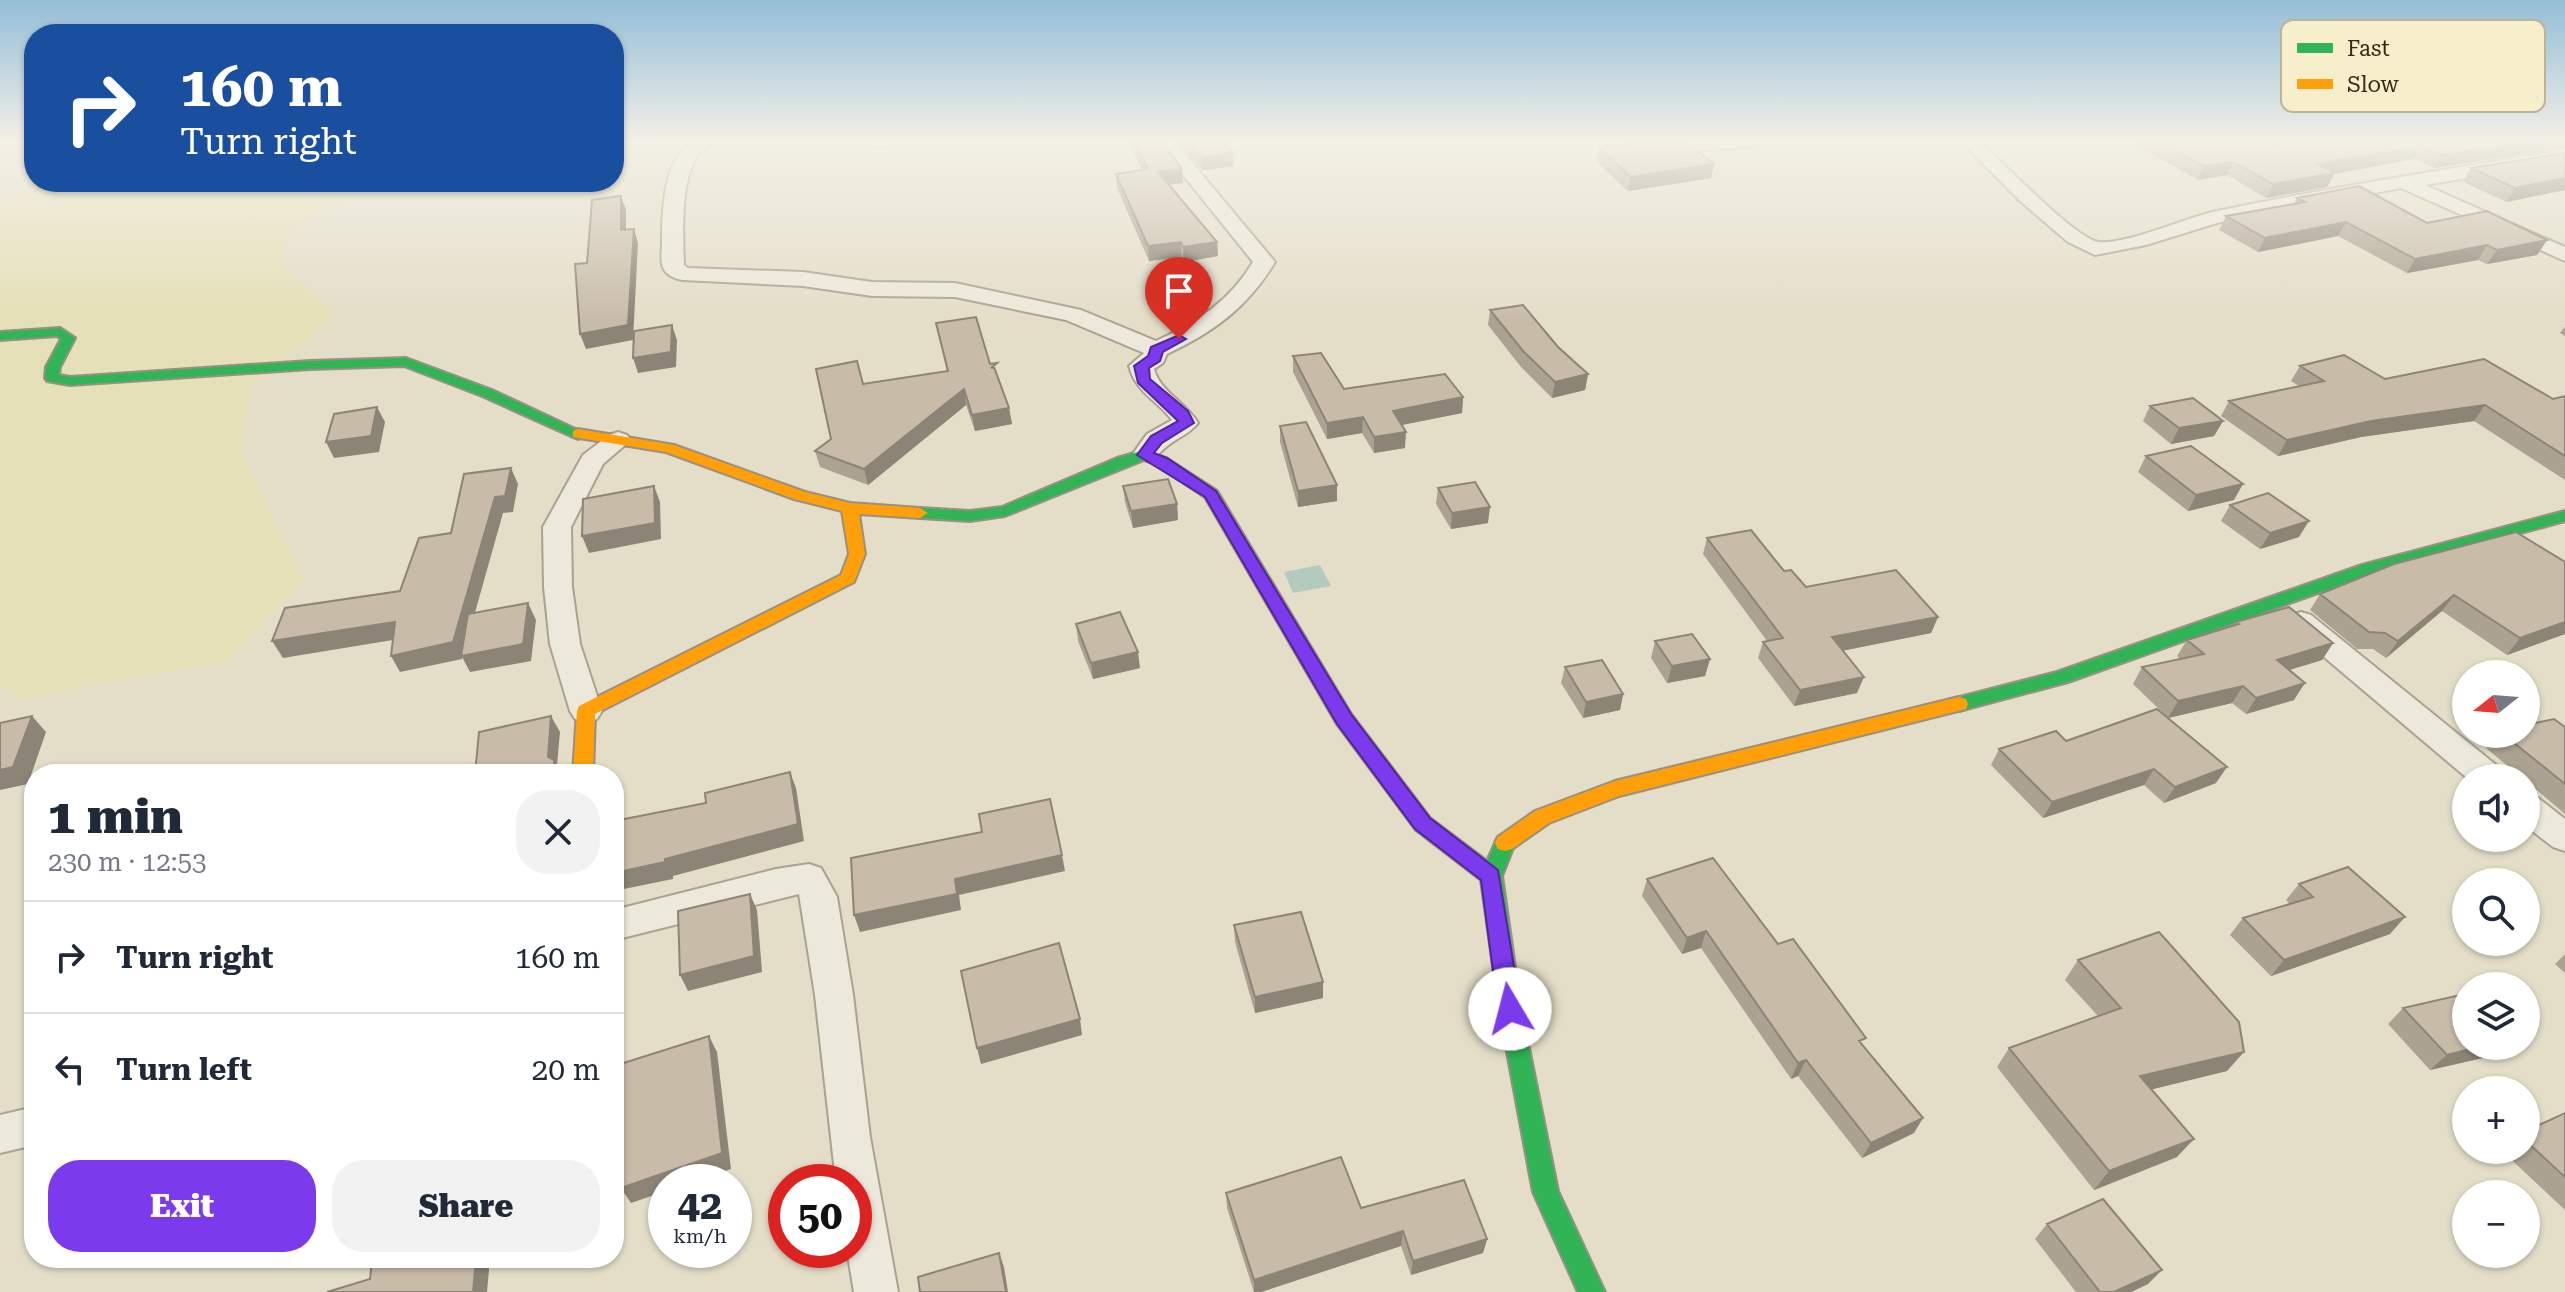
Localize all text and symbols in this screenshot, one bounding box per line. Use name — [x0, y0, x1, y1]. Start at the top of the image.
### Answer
legend — [2281, 20, 2545, 112]
text: Fast — [2347, 36, 2390, 61]
text: 160 m — [180, 54, 342, 120]
icon: right — [48, 56, 152, 160]
text: Slow — [2347, 72, 2400, 97]
text: Turn right — [180, 121, 357, 163]
pin — [1145, 257, 1213, 339]
icon: arrive — [1157, 269, 1201, 313]
north arrow — [2452, 660, 2540, 748]
map controls — [2452, 660, 2540, 1268]
button: sound — [2452, 764, 2540, 852]
text: 1 min — [48, 789, 183, 845]
button: close — [516, 790, 600, 874]
text: 230 m · 12:53 — [48, 847, 207, 877]
button: search — [2452, 868, 2540, 956]
icon: right — [48, 935, 92, 979]
text: Turn right — [116, 940, 273, 975]
text: 160 m — [515, 940, 600, 975]
position arrow — [1468, 967, 1552, 1051]
button: layers — [2452, 972, 2540, 1060]
icon: left — [48, 1047, 92, 1091]
text: Turn left — [116, 1052, 252, 1087]
text: 20 m — [531, 1052, 600, 1087]
button: + — [2452, 1076, 2540, 1164]
button: Exit — [48, 1160, 316, 1252]
button: Share — [332, 1160, 600, 1252]
speed limit sign: 50 — [768, 1164, 872, 1268]
button: − — [2452, 1180, 2540, 1268]
text: 42 — [678, 1182, 722, 1229]
text: km/h — [673, 1224, 727, 1248]

